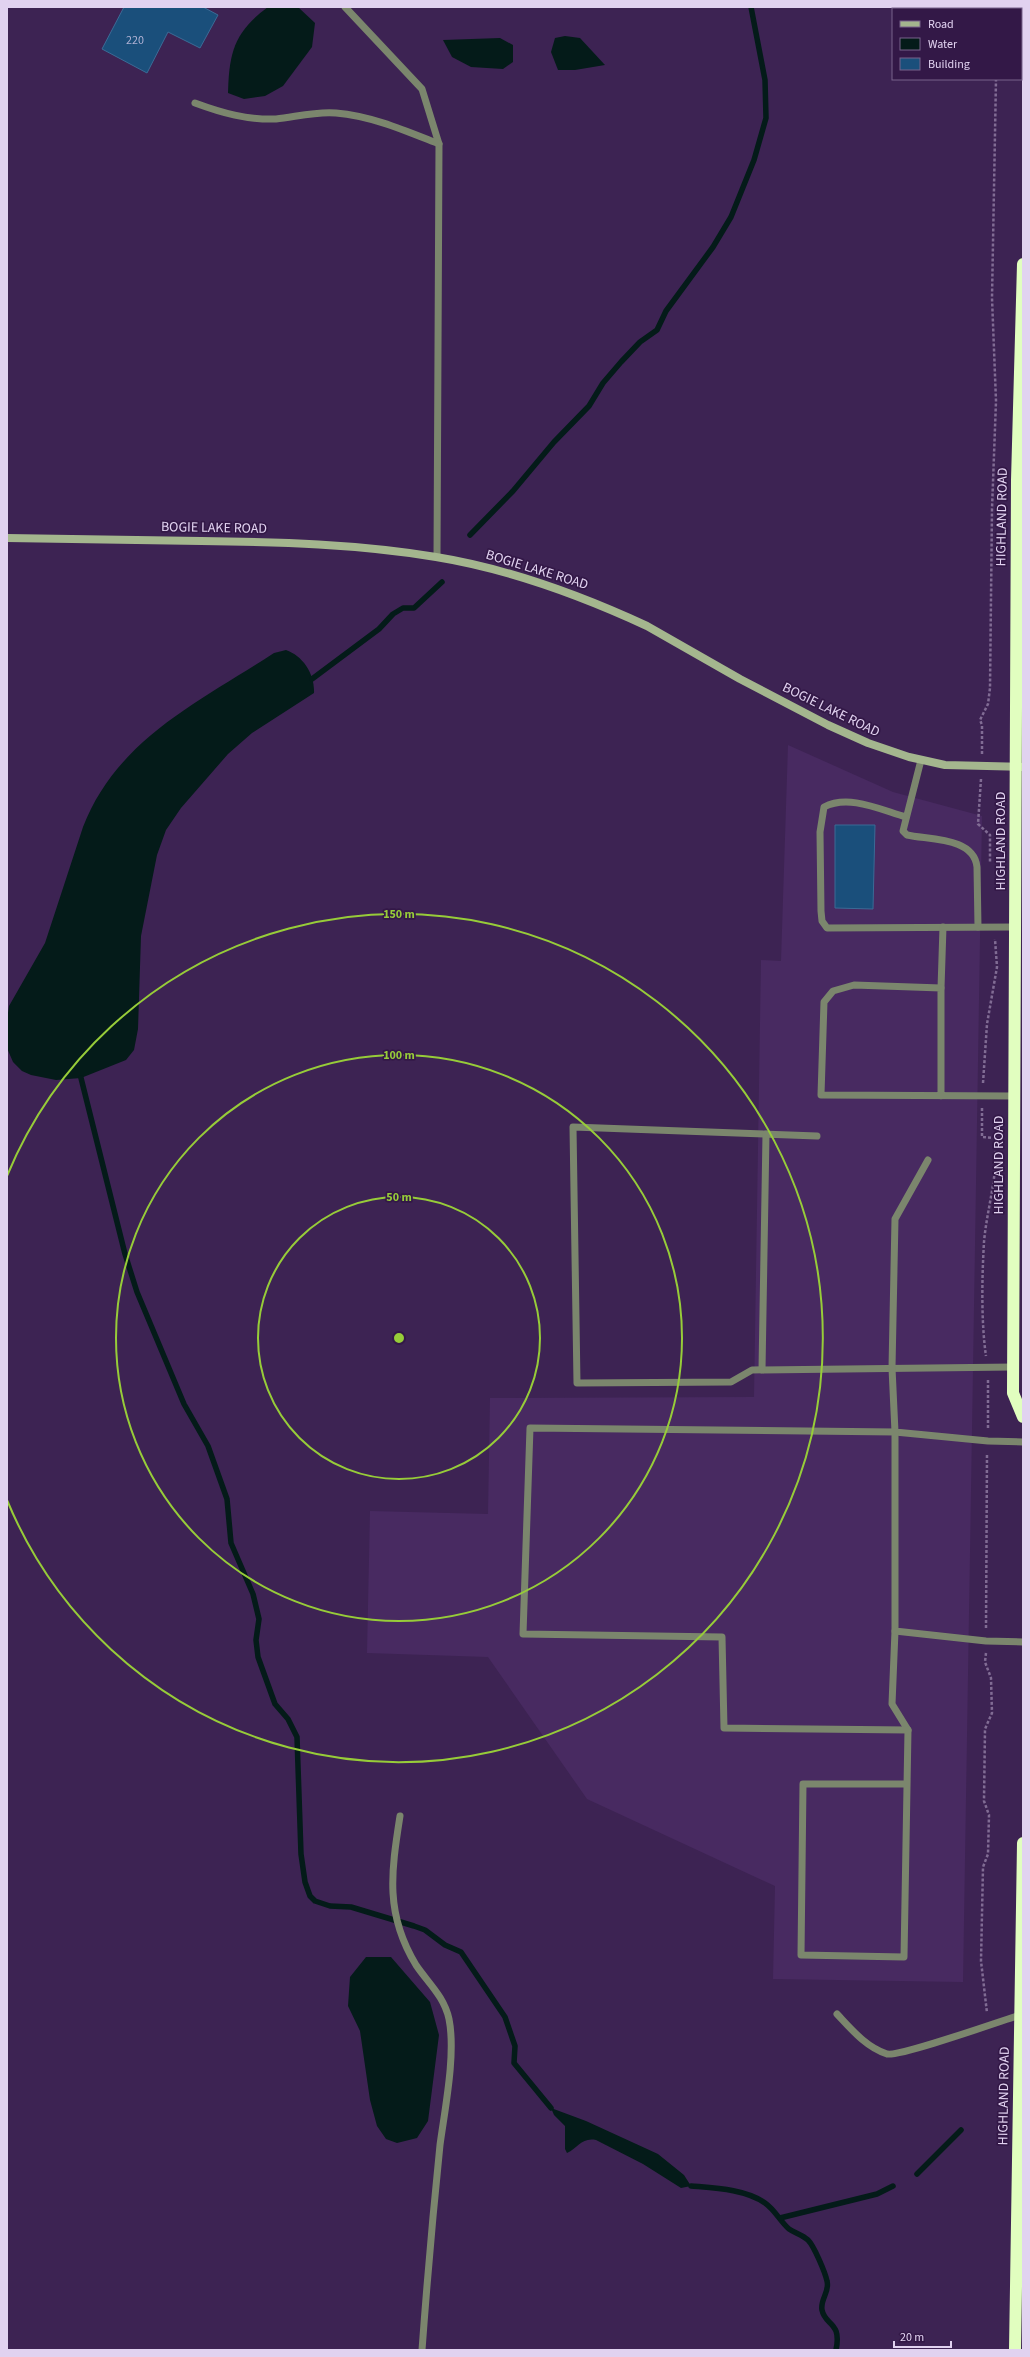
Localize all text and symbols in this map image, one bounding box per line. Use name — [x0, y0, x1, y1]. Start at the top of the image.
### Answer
legend — [892, 8, 1022, 80]
text: Road — [928, 16, 954, 33]
house number: 220 — [126, 32, 144, 49]
text: Water — [928, 36, 958, 53]
text: Building — [928, 56, 970, 73]
street label: HIGHLAND ROAD — [991, 467, 1013, 567]
street label: BOGIE LAKE ROAD — [161, 517, 267, 539]
street label: BOGIE LAKE ROAD — [483, 545, 591, 595]
street label: BOGIE LAKE ROAD — [779, 678, 883, 742]
street label: HIGHLAND ROAD — [991, 792, 1011, 890]
text: 150 m — [383, 906, 415, 923]
text: 100 m — [383, 1047, 415, 1064]
street label: HIGHLAND ROAD — [989, 1116, 1009, 1214]
text: 50 m — [386, 1189, 412, 1206]
centre of rings — [392, 1331, 406, 1345]
street label: HIGHLAND ROAD — [993, 2046, 1015, 2146]
scale bar — [894, 2323, 951, 2349]
text: 20 m — [900, 2329, 924, 2346]

